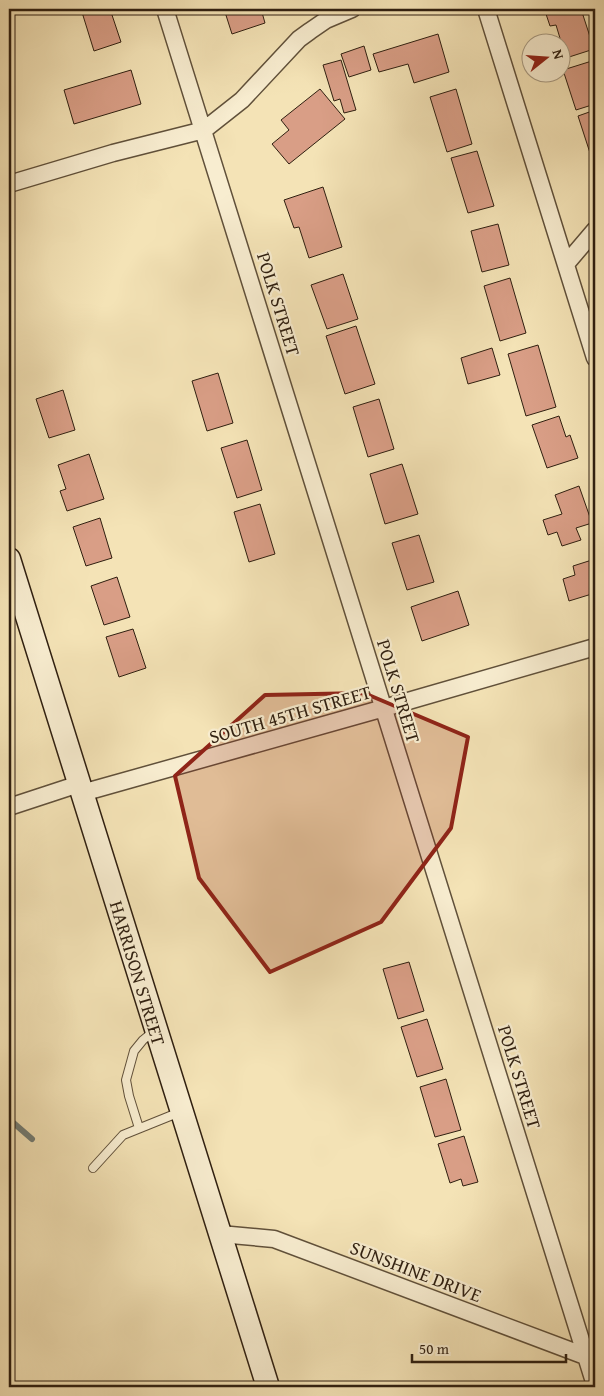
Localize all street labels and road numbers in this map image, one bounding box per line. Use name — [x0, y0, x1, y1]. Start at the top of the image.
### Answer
street label: POLK STREET — [250, 249, 308, 360]
street label: POLK STREET — [370, 636, 428, 747]
street label: SOUTH 45TH STREET — [206, 677, 375, 751]
street label: HARRISON STREET — [103, 897, 173, 1049]
street label: POLK STREET — [491, 1022, 549, 1133]
street label: SUNSHINE DRIVE — [346, 1233, 486, 1309]

